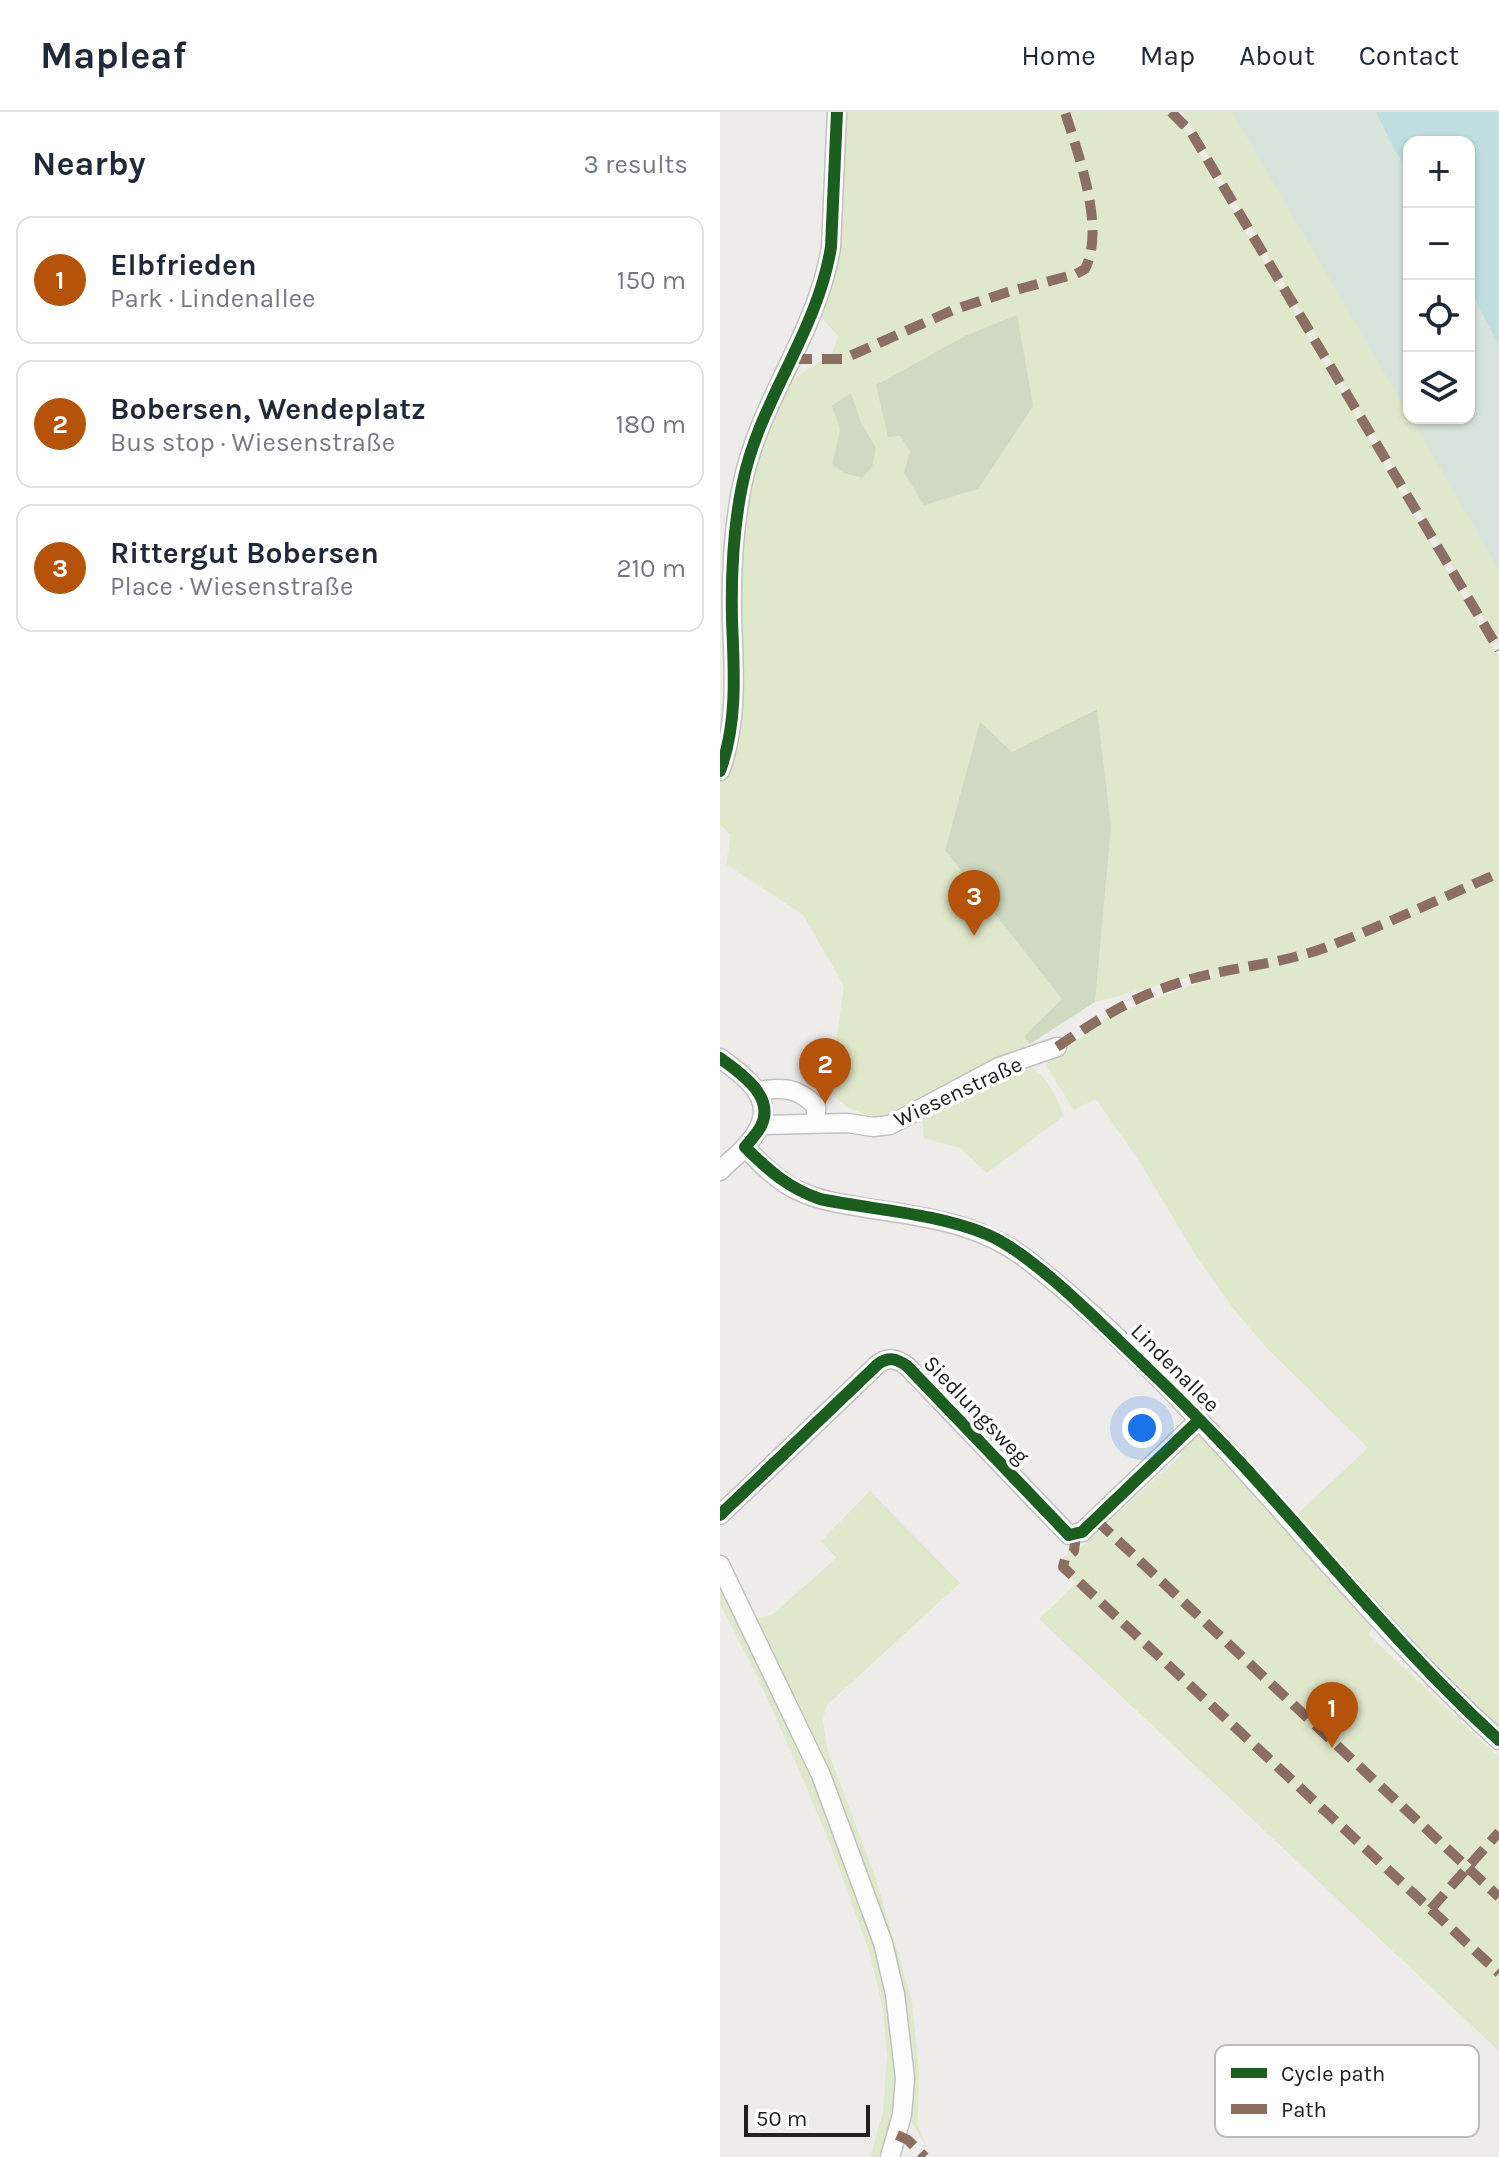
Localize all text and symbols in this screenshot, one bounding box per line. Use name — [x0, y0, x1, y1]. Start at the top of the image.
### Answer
text: Mapleaf — [40, 33, 187, 78]
text: Home — [1021, 39, 1096, 72]
text: Map — [1140, 39, 1195, 72]
text: About — [1239, 39, 1315, 72]
text: Contact — [1359, 39, 1459, 72]
map controls — [1403, 136, 1475, 424]
button: + — [1403, 136, 1475, 208]
text: Nearby — [32, 144, 146, 184]
text: 3 results — [584, 149, 688, 180]
button: − — [1403, 208, 1475, 280]
text: Elbfrieden — [110, 247, 257, 283]
text: 1 — [55, 265, 65, 296]
text: 150 m — [617, 265, 686, 296]
button: locate — [1403, 280, 1475, 352]
text: Park · Lindenallee — [110, 283, 315, 314]
button: layers — [1403, 352, 1475, 424]
text: Bobersen, Wendeplatz — [110, 391, 426, 427]
text: 2 — [52, 409, 68, 440]
text: 180 m — [616, 409, 686, 440]
text: Bus stop · Wiesenstraße — [110, 427, 395, 458]
text: Rittergut Bobersen — [110, 535, 379, 571]
text: 3 — [52, 553, 68, 584]
text: 210 m — [616, 553, 686, 584]
text: Place · Wiesenstraße — [110, 571, 353, 602]
pin: 3 — [948, 870, 1000, 936]
pin: 2 — [799, 1038, 851, 1104]
street label: Wiesenstraße — [890, 1051, 1026, 1133]
street label: Lindenallee — [1125, 1318, 1225, 1418]
street label: Siedlungsweg — [918, 1350, 1035, 1470]
your location — [1122, 1408, 1162, 1448]
pin: 1 — [1306, 1682, 1358, 1748]
legend — [1215, 2045, 1479, 2137]
text: Cycle path — [1281, 2061, 1385, 2087]
text: Path — [1281, 2097, 1327, 2123]
scale bar — [744, 2101, 870, 2137]
text: 50 m — [756, 2106, 807, 2132]

